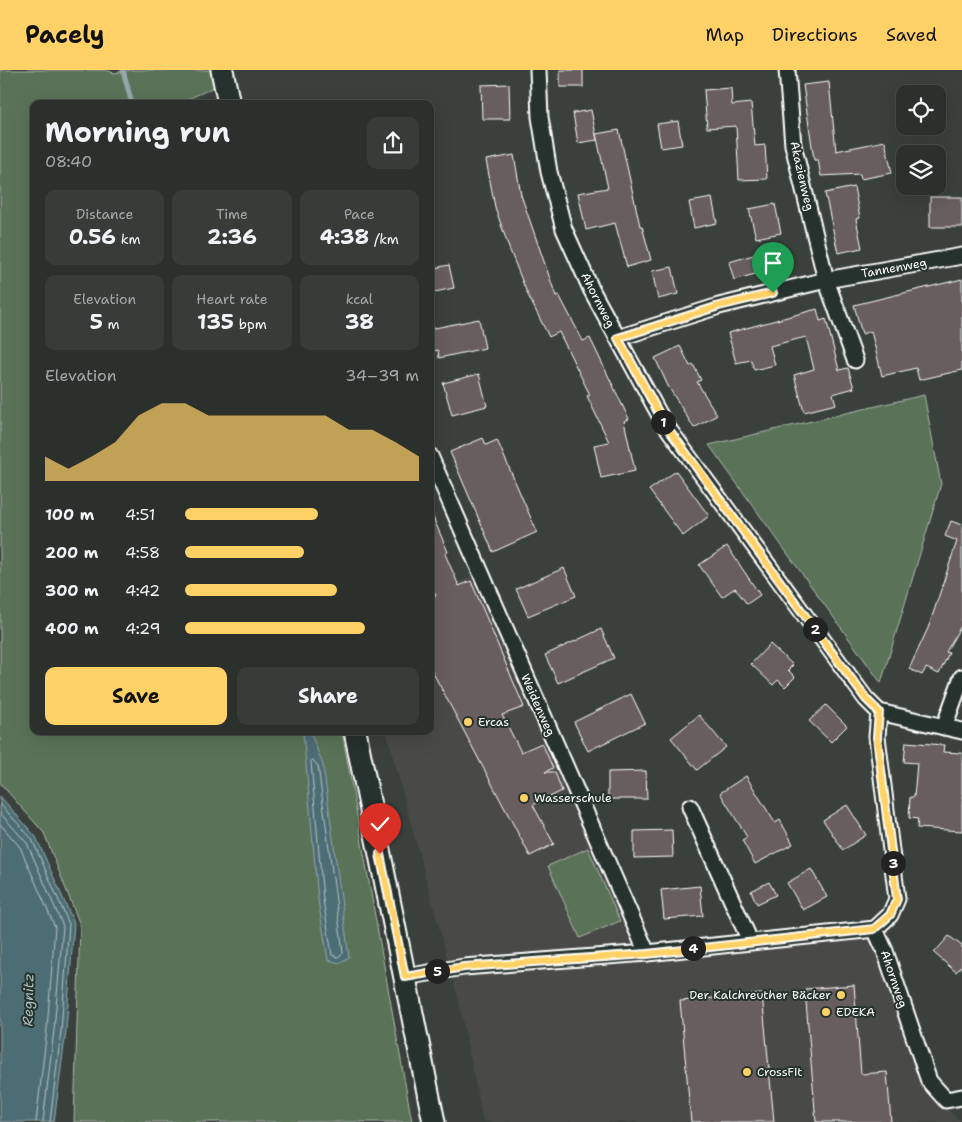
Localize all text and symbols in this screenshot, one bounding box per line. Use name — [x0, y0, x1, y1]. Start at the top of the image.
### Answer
text: Pacely — [25, 19, 104, 51]
text: Map — [706, 23, 744, 47]
text: Directions — [772, 23, 858, 47]
text: Saved — [886, 23, 937, 47]
map controls — [896, 85, 946, 195]
button: locate — [896, 85, 946, 135]
text: Morning run — [45, 113, 230, 151]
button: share — [367, 117, 419, 169]
street label: Akazienweg — [786, 140, 818, 212]
button: layers — [896, 145, 946, 195]
text: 08:40 — [45, 151, 92, 172]
text: Distance — [76, 205, 133, 223]
text: Time — [216, 205, 248, 223]
text: Pace — [344, 205, 375, 223]
text: 0.56 — [69, 223, 116, 251]
text: 2:36 — [207, 223, 257, 251]
text: 4:38 — [320, 223, 369, 251]
text: km — [116, 230, 141, 248]
text: /km — [369, 230, 399, 248]
pin — [752, 242, 794, 293]
icon: arrive — [759, 249, 787, 277]
street label: Tannenweg — [860, 254, 928, 282]
street label: Ahornweg — [577, 270, 619, 330]
text: Elevation — [73, 290, 136, 308]
text: Heart rate — [196, 290, 268, 308]
text: kcal — [346, 290, 373, 308]
text: 5 — [90, 308, 103, 336]
text: 135 — [197, 308, 234, 336]
text: 38 — [345, 308, 374, 336]
text: m — [103, 315, 120, 333]
text: bpm — [234, 315, 267, 333]
text: Elevation — [45, 365, 117, 386]
text: 34–39 m — [345, 365, 419, 386]
pin: 1 — [650, 410, 676, 434]
text: 1 — [660, 413, 667, 431]
text: 100 m — [45, 504, 94, 525]
text: 4:51 — [125, 504, 155, 525]
text: 200 m — [45, 542, 98, 563]
text: 4:58 — [125, 542, 160, 563]
text: 300 m — [45, 580, 99, 601]
text: 4:42 — [125, 580, 160, 601]
pin: 2 — [802, 616, 828, 642]
text: 400 m — [45, 618, 99, 639]
text: 4:29 — [125, 618, 161, 639]
text: 2 — [811, 620, 820, 638]
button: Save — [45, 667, 227, 725]
button: Share — [237, 667, 419, 725]
street label: Weidenweg — [517, 671, 559, 739]
place label: Ercas — [478, 714, 509, 730]
marker: Ercas — [462, 716, 474, 728]
place label: Wasserschule — [534, 790, 612, 806]
marker: Wasserschule — [518, 792, 530, 804]
pin — [359, 803, 401, 854]
icon: check — [366, 810, 394, 838]
pin: 3 — [880, 850, 906, 876]
text: 3 — [889, 854, 898, 872]
pin: 4 — [680, 936, 706, 960]
text: 4 — [689, 939, 698, 957]
street label: Ahornweg — [877, 948, 911, 1010]
pin: 5 — [424, 958, 450, 984]
text: 5 — [433, 962, 442, 980]
water label: Regnitz — [19, 973, 37, 1027]
place label: Der Kalchreuther Bäcker — [689, 987, 831, 1003]
marker: Der Kalchreuther Bäcker — [835, 989, 847, 1001]
place label: EDEKA — [836, 1004, 875, 1020]
marker: EDEKA — [820, 1006, 832, 1018]
place label: CrossFit — [757, 1064, 803, 1080]
marker: CrossFit — [741, 1066, 753, 1078]

